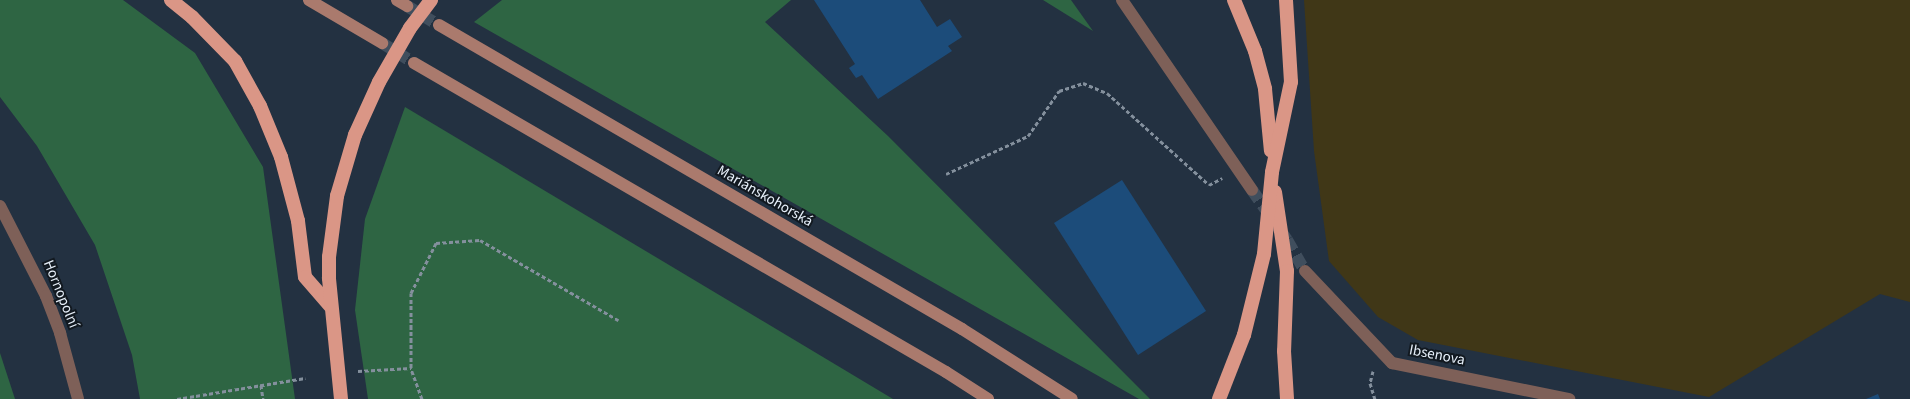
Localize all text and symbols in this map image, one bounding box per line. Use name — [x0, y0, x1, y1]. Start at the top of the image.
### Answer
street label: Mariánskohorská — [714, 161, 816, 231]
street label: Hornopolní — [39, 257, 83, 331]
street label: Ibsenova — [1408, 341, 1466, 369]

